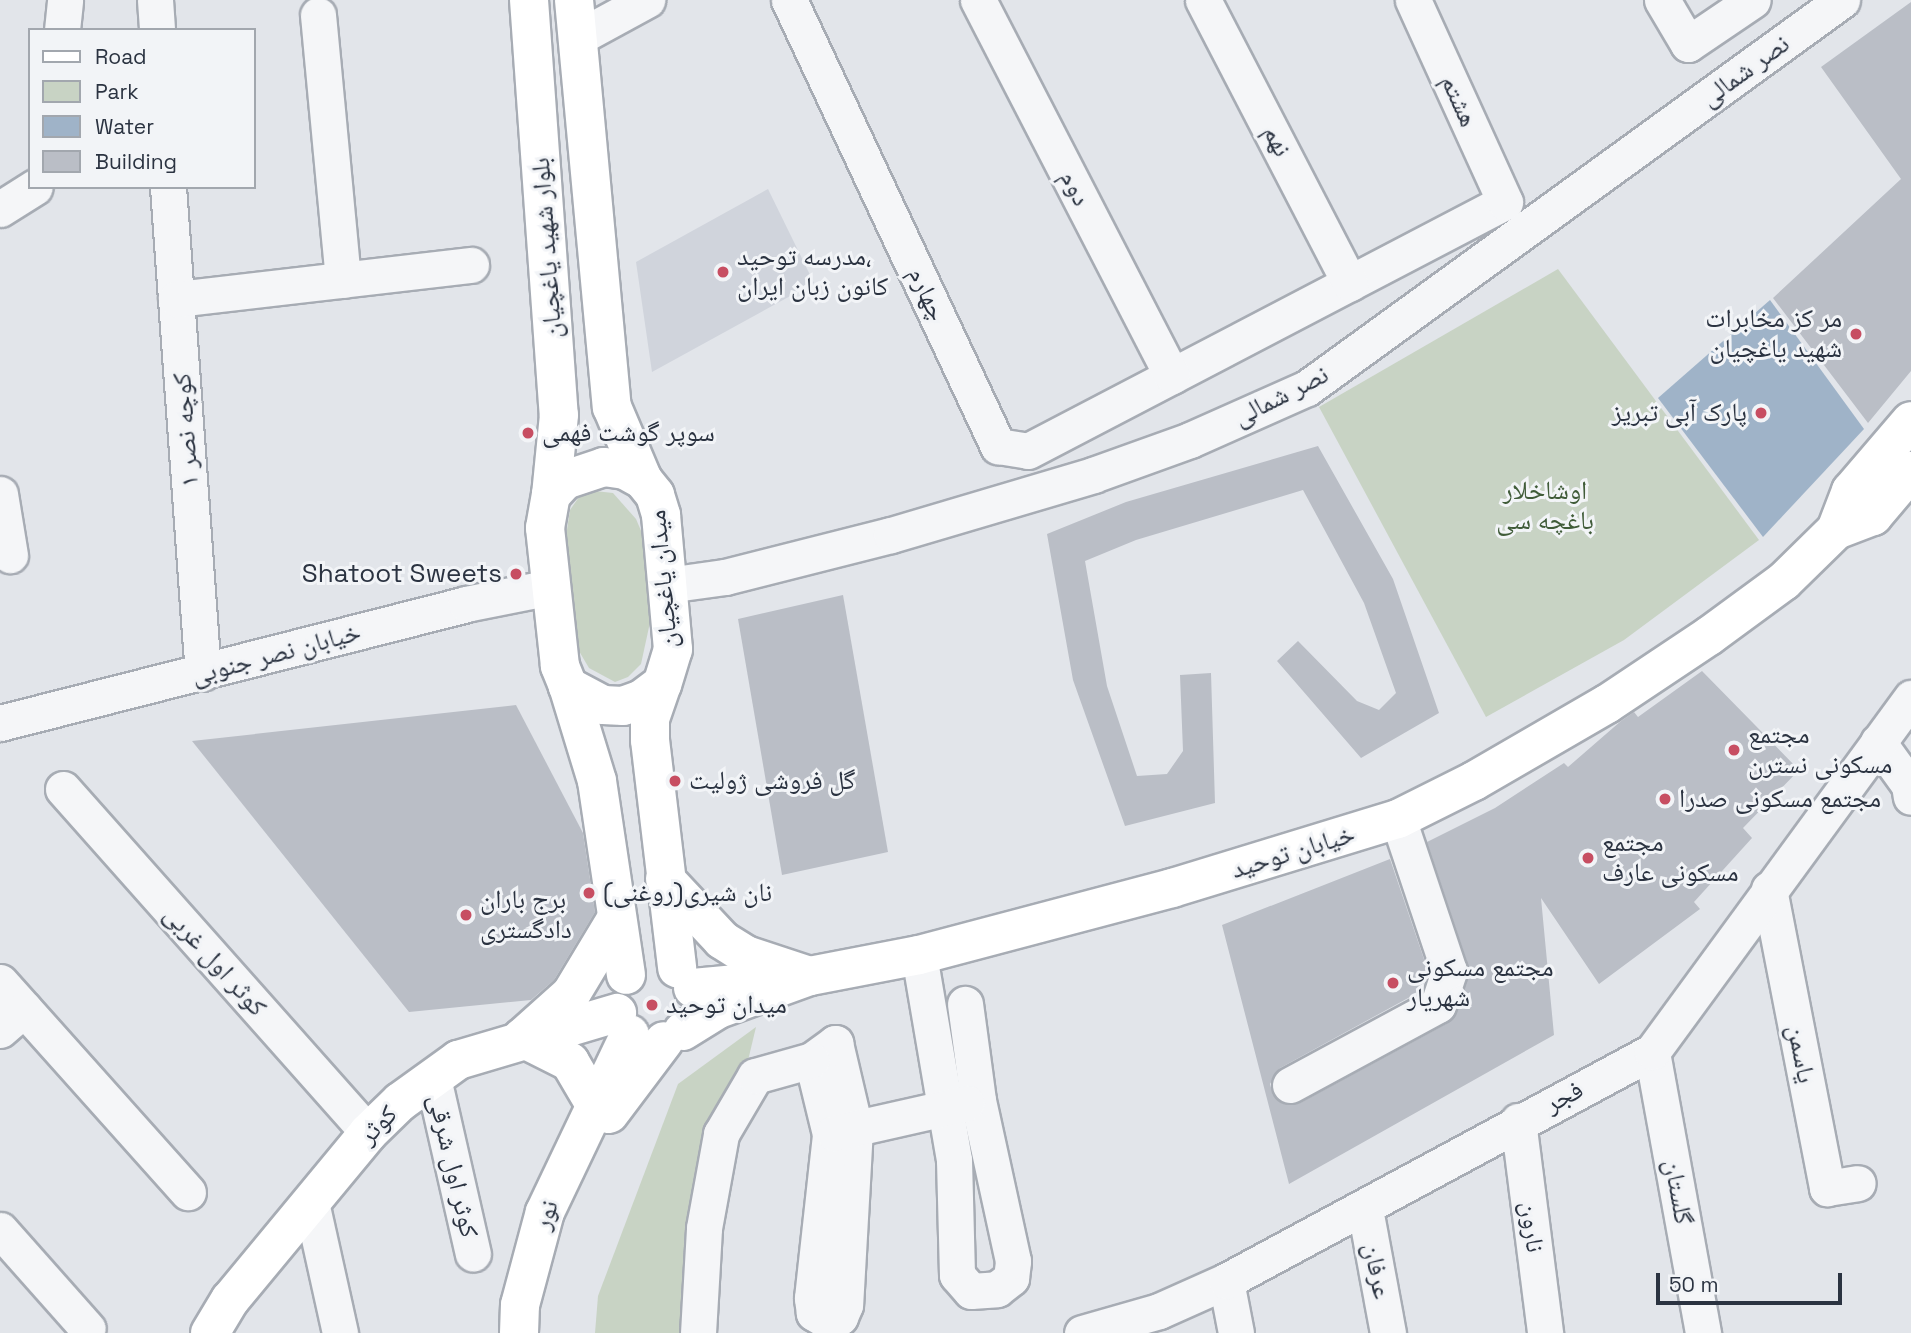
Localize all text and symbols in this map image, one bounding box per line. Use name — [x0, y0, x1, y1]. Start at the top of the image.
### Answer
legend — [28, 28, 256, 189]
street label: نصر شمالی — [1694, 28, 1796, 114]
text: Road — [95, 43, 147, 70]
street label: هشتم — [1434, 70, 1484, 132]
text: Park — [95, 78, 139, 105]
text: Water — [95, 113, 154, 140]
street label: نهم — [1256, 120, 1298, 162]
text: Building — [95, 148, 177, 175]
street label: بلوار شهید یاغچیان — [525, 157, 569, 339]
street label: دوم — [1053, 165, 1097, 211]
place label: مدرسه توحید، کانون زبان ایران — [737, 241, 888, 302]
street label: چهارم — [901, 262, 953, 326]
marker: مدرسه توحید، کانون زبان ایران — [715, 264, 731, 280]
place label: مر کز مخابرات شهید یاغچیان — [1705, 303, 1842, 364]
marker: مر کز مخابرات شهید یاغچیان — [1848, 326, 1864, 342]
street label: نصر شمالی — [1228, 359, 1334, 433]
street label: کوچه نصر ۱ — [166, 372, 206, 488]
place label: پارک آبی تبریز — [1612, 397, 1747, 429]
marker: پارک آبی تبریز — [1753, 405, 1769, 421]
place label: سوپر گوشت فهمی — [542, 417, 715, 449]
marker: سوپر گوشت فهمی — [520, 425, 536, 441]
park label: اوشاخلار باغچه سی — [1496, 475, 1594, 536]
street label: میدان یاغچیان — [641, 509, 685, 649]
place label: Shatoot Sweets — [302, 558, 502, 590]
marker: Shatoot Sweets — [508, 566, 524, 582]
street label: خیابان نصر جنوبی — [188, 616, 364, 692]
place label: مجتمع مسکونی نسترن — [1748, 719, 1892, 780]
marker: مجتمع مسکونی نسترن — [1726, 742, 1742, 758]
place label: گل فروشی ژولیت — [689, 765, 855, 797]
marker: گل فروشی ژولیت — [667, 773, 683, 789]
place label: مجتمع مسکونی صدرا — [1679, 783, 1881, 815]
marker: مجتمع مسکونی صدرا — [1657, 791, 1673, 807]
street label: خیابان توحید — [1228, 818, 1358, 886]
place label: مجتمع مسکونی عارف — [1602, 827, 1739, 888]
marker: مجتمع مسکونی عارف — [1580, 850, 1596, 866]
place label: نان شیری(روغنی) — [603, 877, 772, 909]
place label: برج باران دادگستری — [480, 884, 572, 946]
marker: نان شیری(روغنی) — [581, 885, 597, 901]
street label: کوثر اول غربی — [157, 899, 273, 1023]
marker: برج باران دادگستری — [458, 907, 474, 923]
place label: مجتمع مسکونی شهریار — [1407, 952, 1554, 1014]
marker: مجتمع مسکونی شهریار — [1385, 975, 1401, 991]
place label: میدان توحید — [666, 989, 787, 1021]
marker: میدان توحید — [644, 997, 660, 1013]
street label: یاسمن — [1780, 1022, 1822, 1086]
street label: فجر — [1540, 1074, 1588, 1120]
street label: کوثر اول شرقی — [421, 1091, 485, 1241]
street label: کوثر — [352, 1099, 404, 1151]
street label: گلستان — [1657, 1157, 1699, 1227]
street label: نور — [526, 1196, 566, 1234]
street label: نارون — [1513, 1200, 1551, 1254]
street label: عرفان — [1356, 1240, 1398, 1302]
scale bar — [1659, 1260, 1844, 1304]
text: 50 m — [1669, 1271, 1719, 1298]

